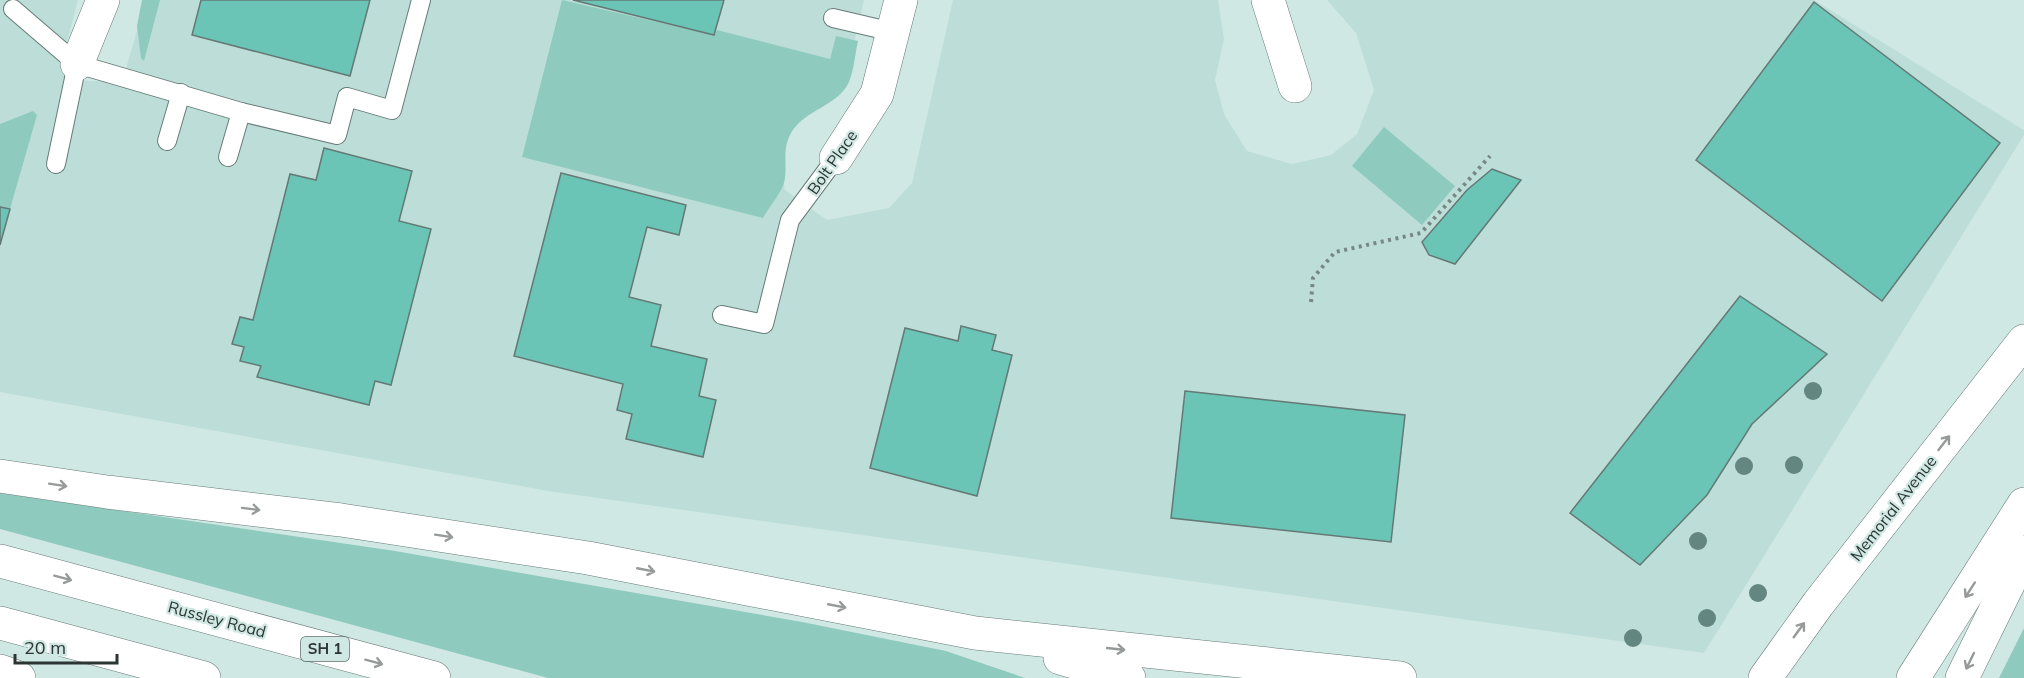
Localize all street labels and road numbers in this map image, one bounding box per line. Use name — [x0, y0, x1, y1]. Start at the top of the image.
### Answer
street label: Bolt Place — [803, 126, 861, 198]
street label: Memorial Avenue — [1846, 451, 1940, 565]
street label: Russley Road — [166, 596, 268, 642]
road number: SH 1 — [301, 637, 349, 661]

